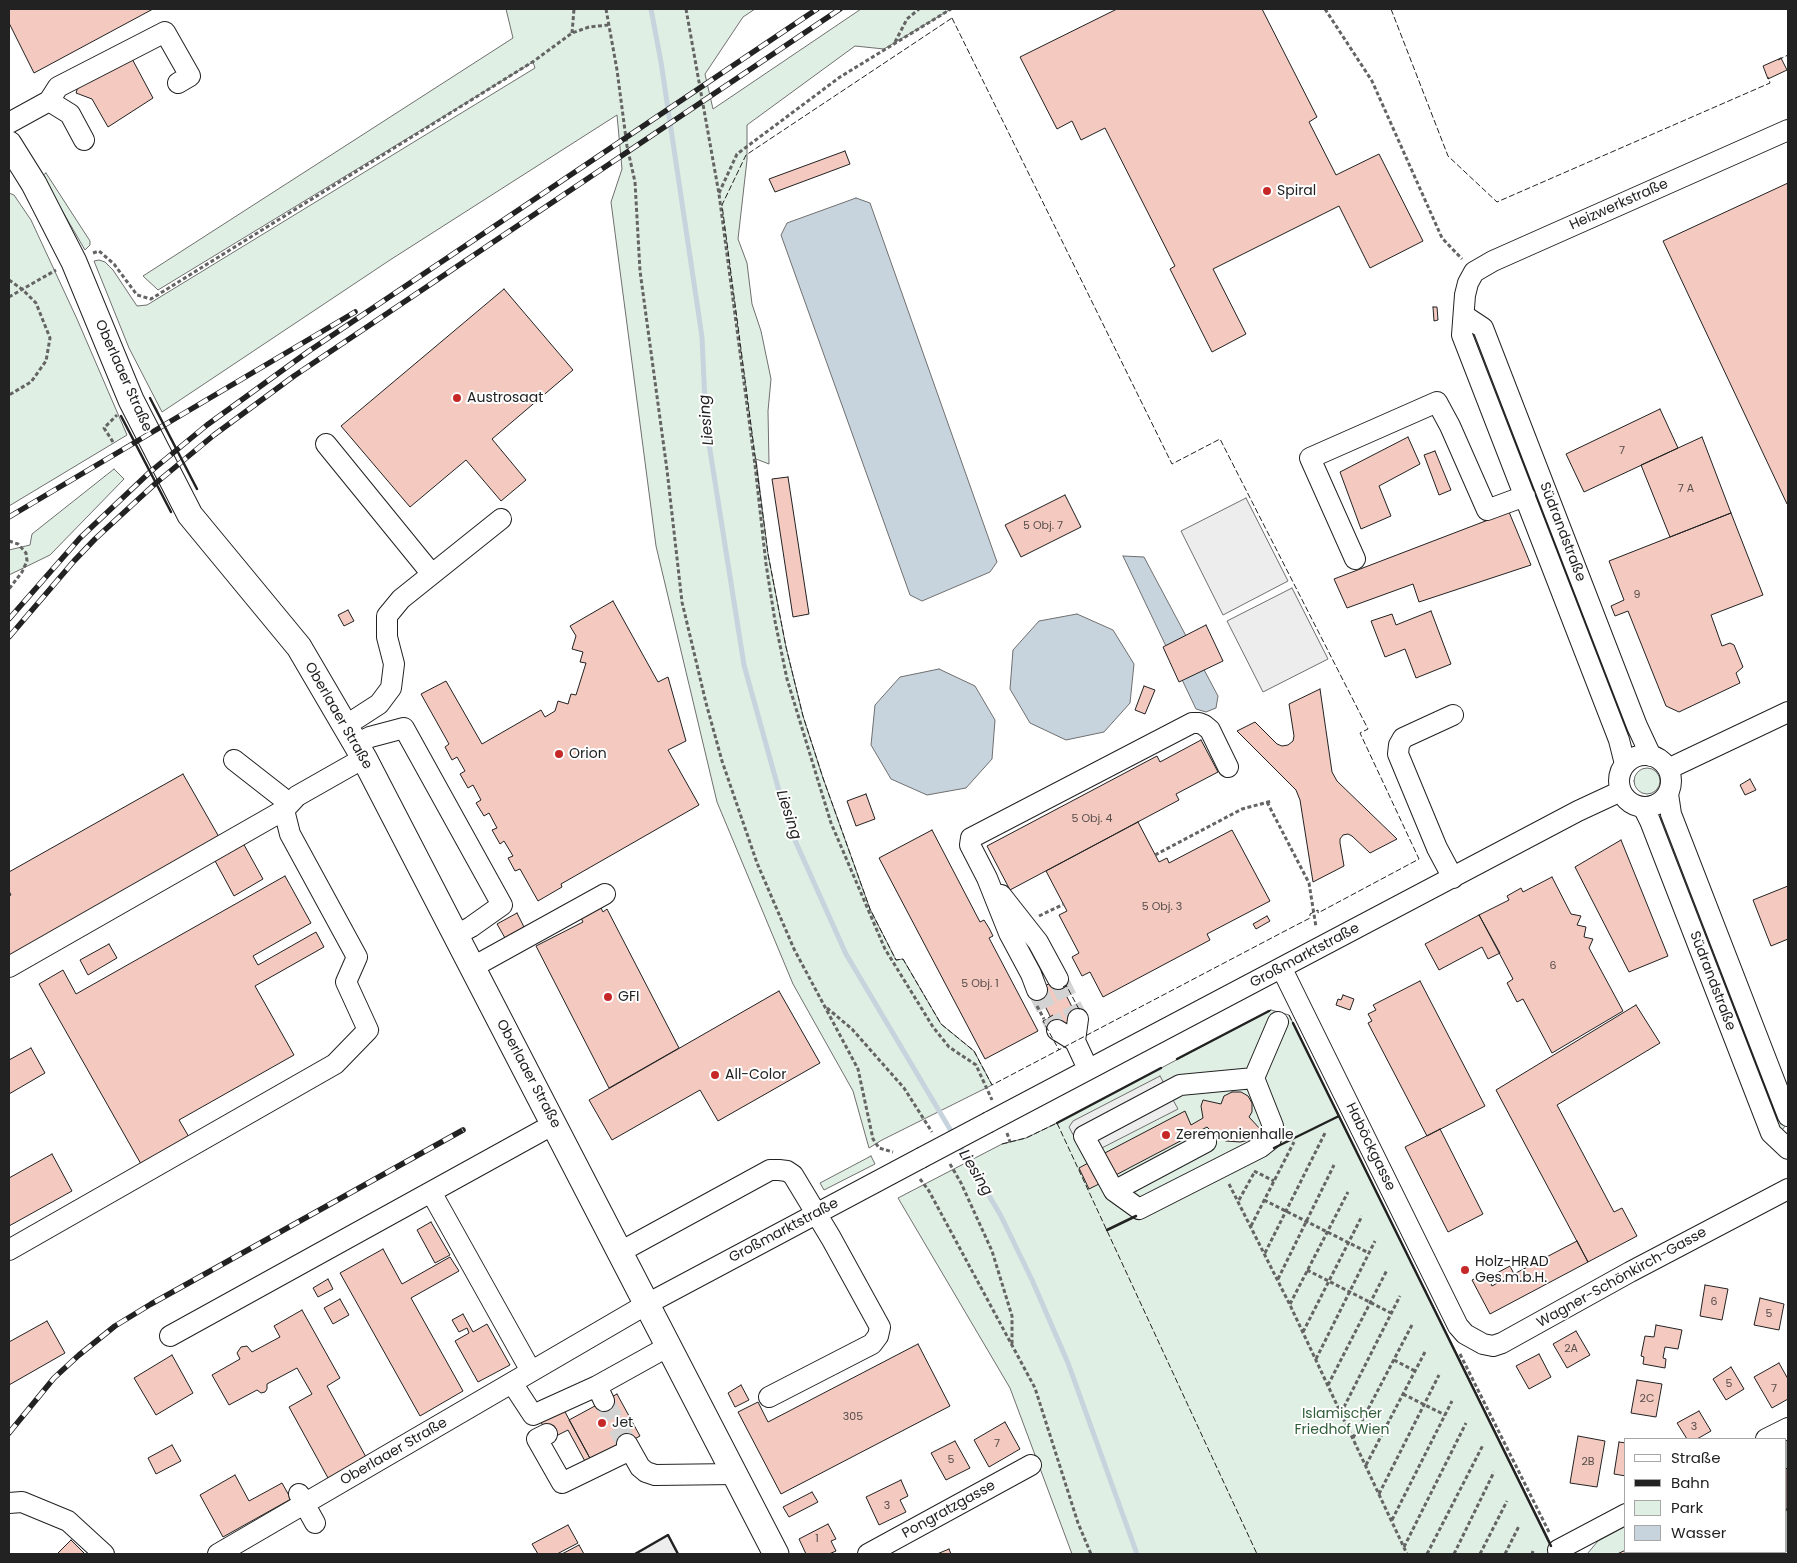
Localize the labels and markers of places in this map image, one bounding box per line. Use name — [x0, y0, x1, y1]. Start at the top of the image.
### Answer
place label: Spiral — [1277, 183, 1316, 199]
marker: Spiral — [1261, 185, 1273, 197]
place label: Austrosaat — [467, 390, 543, 406]
marker: Austrosaat — [451, 392, 463, 404]
place label: Orion — [569, 746, 607, 762]
marker: Orion — [553, 748, 565, 760]
place label: GFI — [618, 989, 639, 1005]
marker: GFI — [602, 991, 614, 1003]
place label: All-Color — [725, 1067, 786, 1083]
marker: All-Color — [709, 1069, 721, 1081]
place label: Zeremonienhalle — [1176, 1127, 1294, 1143]
marker: Zeremonienhalle — [1160, 1129, 1172, 1141]
place label: Holz-HRAD Ges.m.b.H. — [1475, 1254, 1549, 1286]
marker: Holz-HRAD Ges.m.b.H. — [1459, 1264, 1471, 1276]
place label: Jet — [612, 1415, 633, 1431]
marker: Jet — [596, 1417, 608, 1429]

